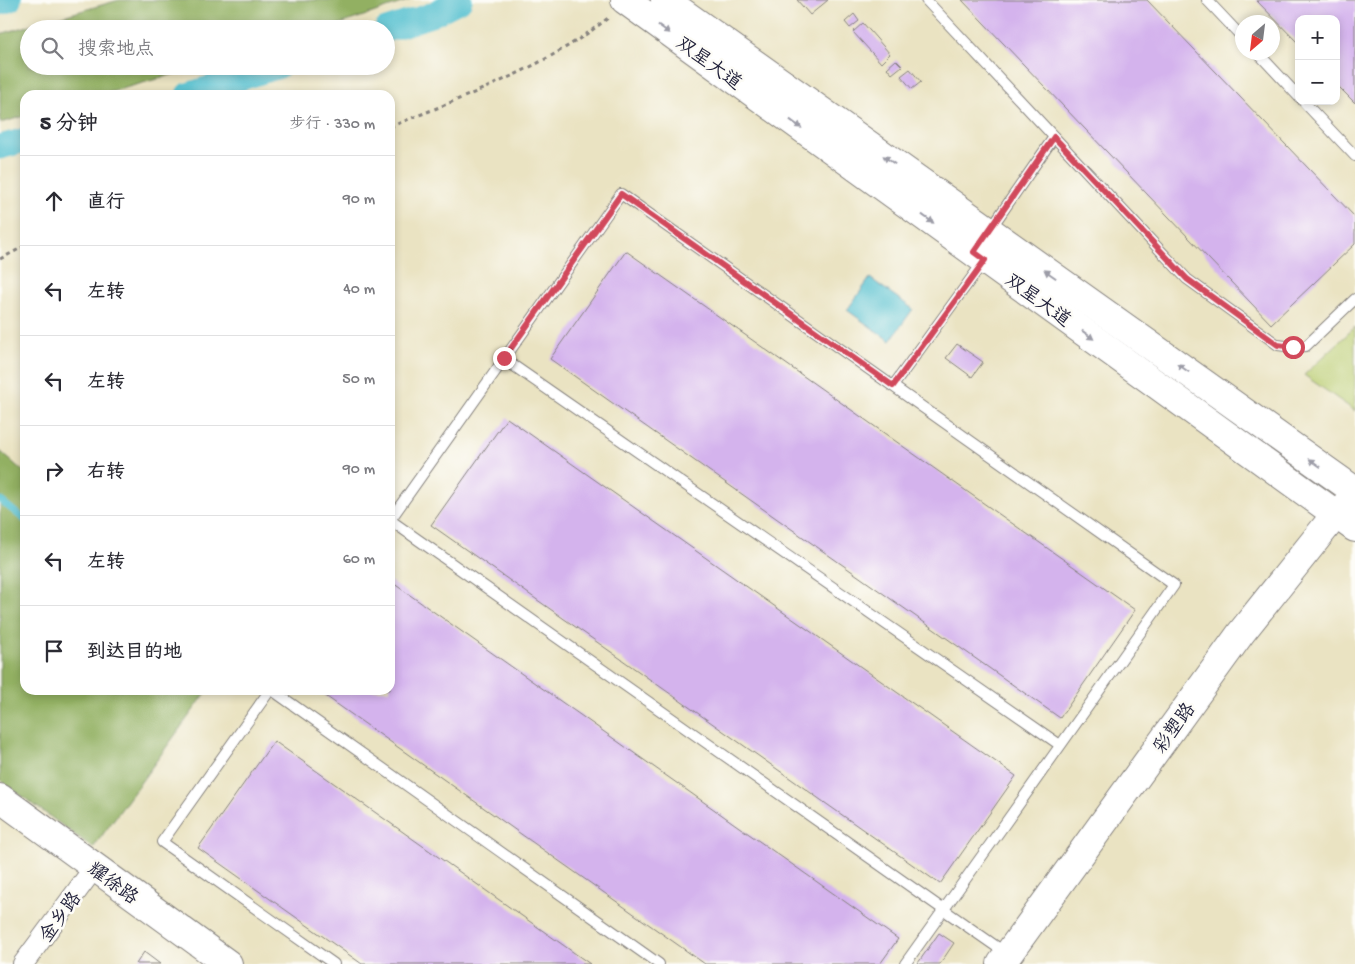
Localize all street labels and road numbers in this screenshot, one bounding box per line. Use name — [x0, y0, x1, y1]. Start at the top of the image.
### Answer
street label: 双星大道 — [670, 32, 746, 96]
street label: 双星大道 — [999, 269, 1075, 333]
street label: 彩塑路 — [1149, 699, 1202, 759]
street label: 耀徐路 — [82, 858, 142, 911]
street label: 金乡路 — [35, 888, 88, 948]

